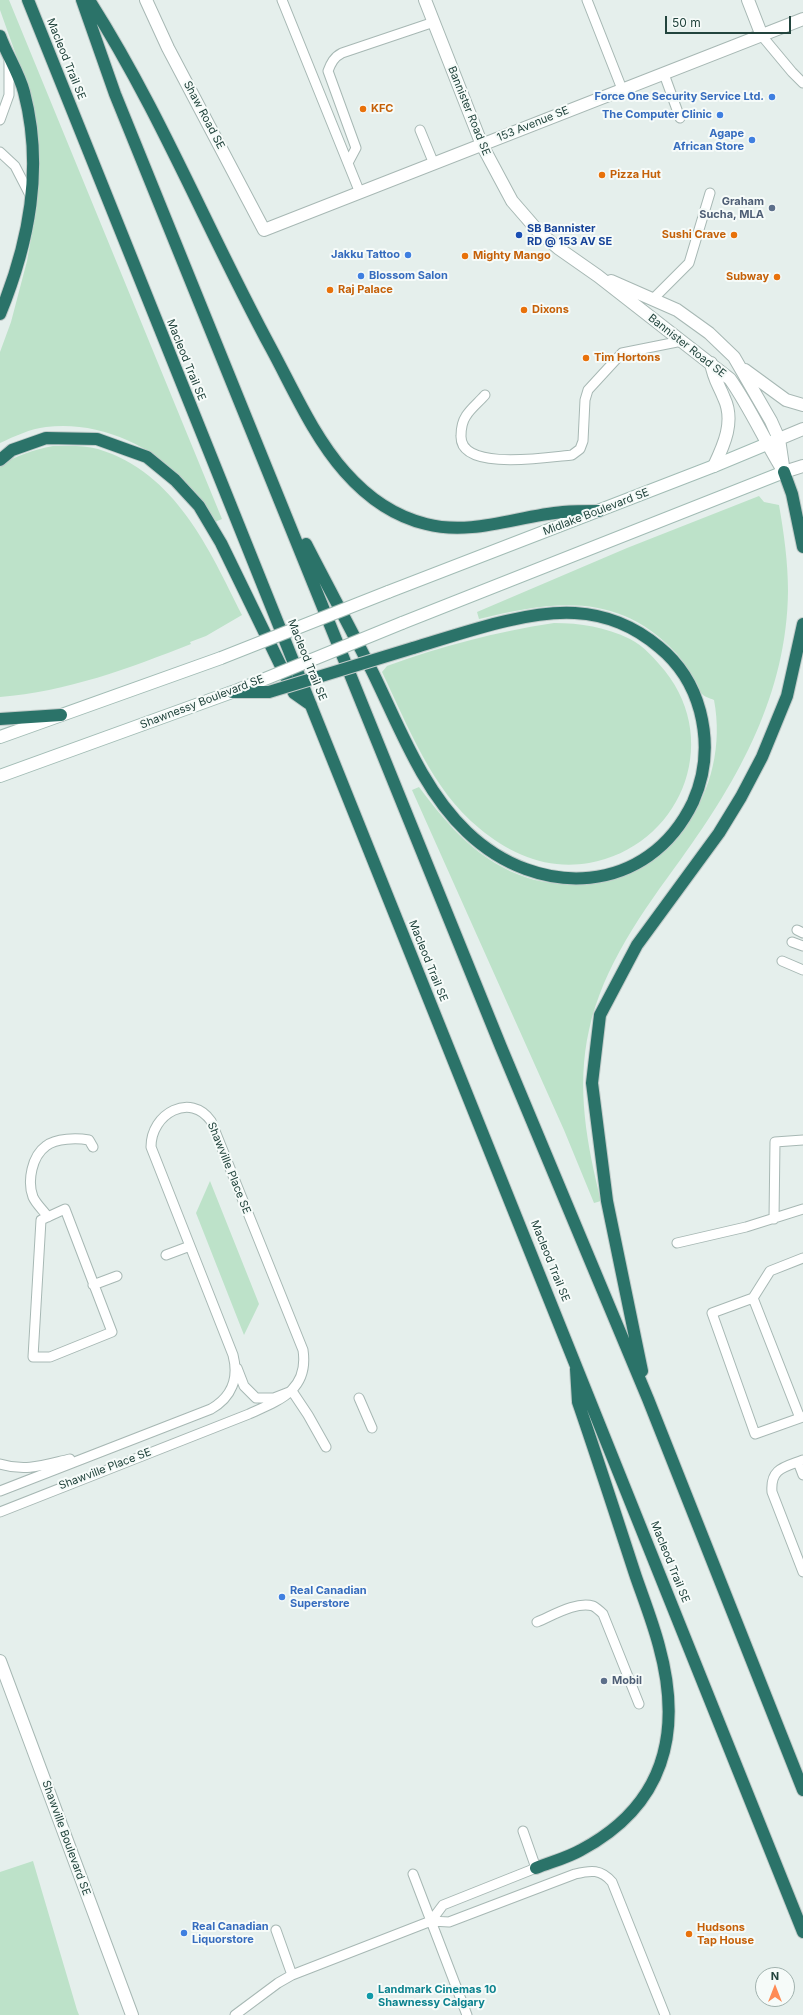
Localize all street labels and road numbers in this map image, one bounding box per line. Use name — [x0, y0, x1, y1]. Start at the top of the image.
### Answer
street label: Macleod Trail SE — [44, 16, 88, 102]
street label: Bannister Road SE — [445, 64, 493, 158]
street label: Shaw Road SE — [181, 79, 227, 151]
street label: 153 Avenue SE — [495, 104, 571, 144]
street label: Bannister Road SE — [645, 311, 729, 381]
street label: Macleod Trail SE — [164, 317, 208, 403]
street label: Midlake Boulevard SE — [541, 486, 651, 538]
street label: Macleod Trail SE — [285, 617, 329, 703]
street label: Shawnessy Boulevard SE — [138, 672, 266, 732]
street label: Macleod Trail SE — [406, 918, 450, 1004]
street label: Shawville Place SE — [205, 1120, 253, 1216]
street label: Macleod Trail SE — [528, 1218, 572, 1304]
street label: Shawville Place SE — [57, 1445, 153, 1493]
street label: Macleod Trail SE — [648, 1519, 692, 1605]
street label: Shawville Boulevard SE — [39, 1779, 93, 1897]

